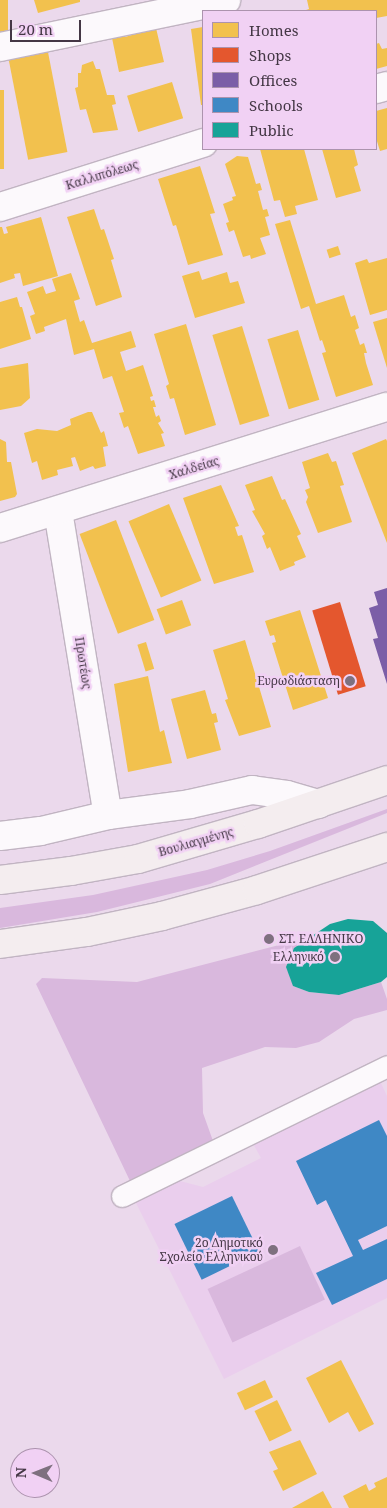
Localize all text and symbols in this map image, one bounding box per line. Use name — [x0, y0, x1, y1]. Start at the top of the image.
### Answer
scale bar — [12, 10, 84, 42]
legend — [202, 10, 377, 150]
text: 20 m — [18, 19, 53, 39]
text: Homes — [249, 20, 299, 40]
text: Shops — [249, 45, 291, 65]
text: Offices — [249, 70, 297, 90]
text: Schools — [249, 95, 303, 115]
text: Public — [249, 120, 294, 140]
street label: Καλλιπόλεως — [64, 157, 140, 193]
street label: Χαλδείας — [167, 454, 221, 482]
street label: Πρωτέως — [72, 636, 94, 690]
place label: Ευρωδιάσταση — [257, 674, 340, 688]
marker: Ευρωδιάσταση — [344, 675, 356, 687]
street label: Βουλιαγμένης — [157, 824, 235, 860]
place label: ΣΤ. ΕΛΛΗΝΙΚΟ — [279, 932, 363, 946]
marker: ΣΤ. ΕΛΛΗΝΙΚΟ — [263, 933, 275, 945]
place label: Ελληνικό — [273, 950, 324, 964]
marker: Ελληνικό — [328, 950, 342, 964]
place label: 2ο Δημοτικό Σχολείο Ελληνικού — [160, 1236, 263, 1264]
marker: 2ο Δημοτικό Σχολείο Ελληνικού — [267, 1244, 279, 1256]
north arrow — [10, 1448, 60, 1498]
text: N — [11, 1467, 30, 1478]

